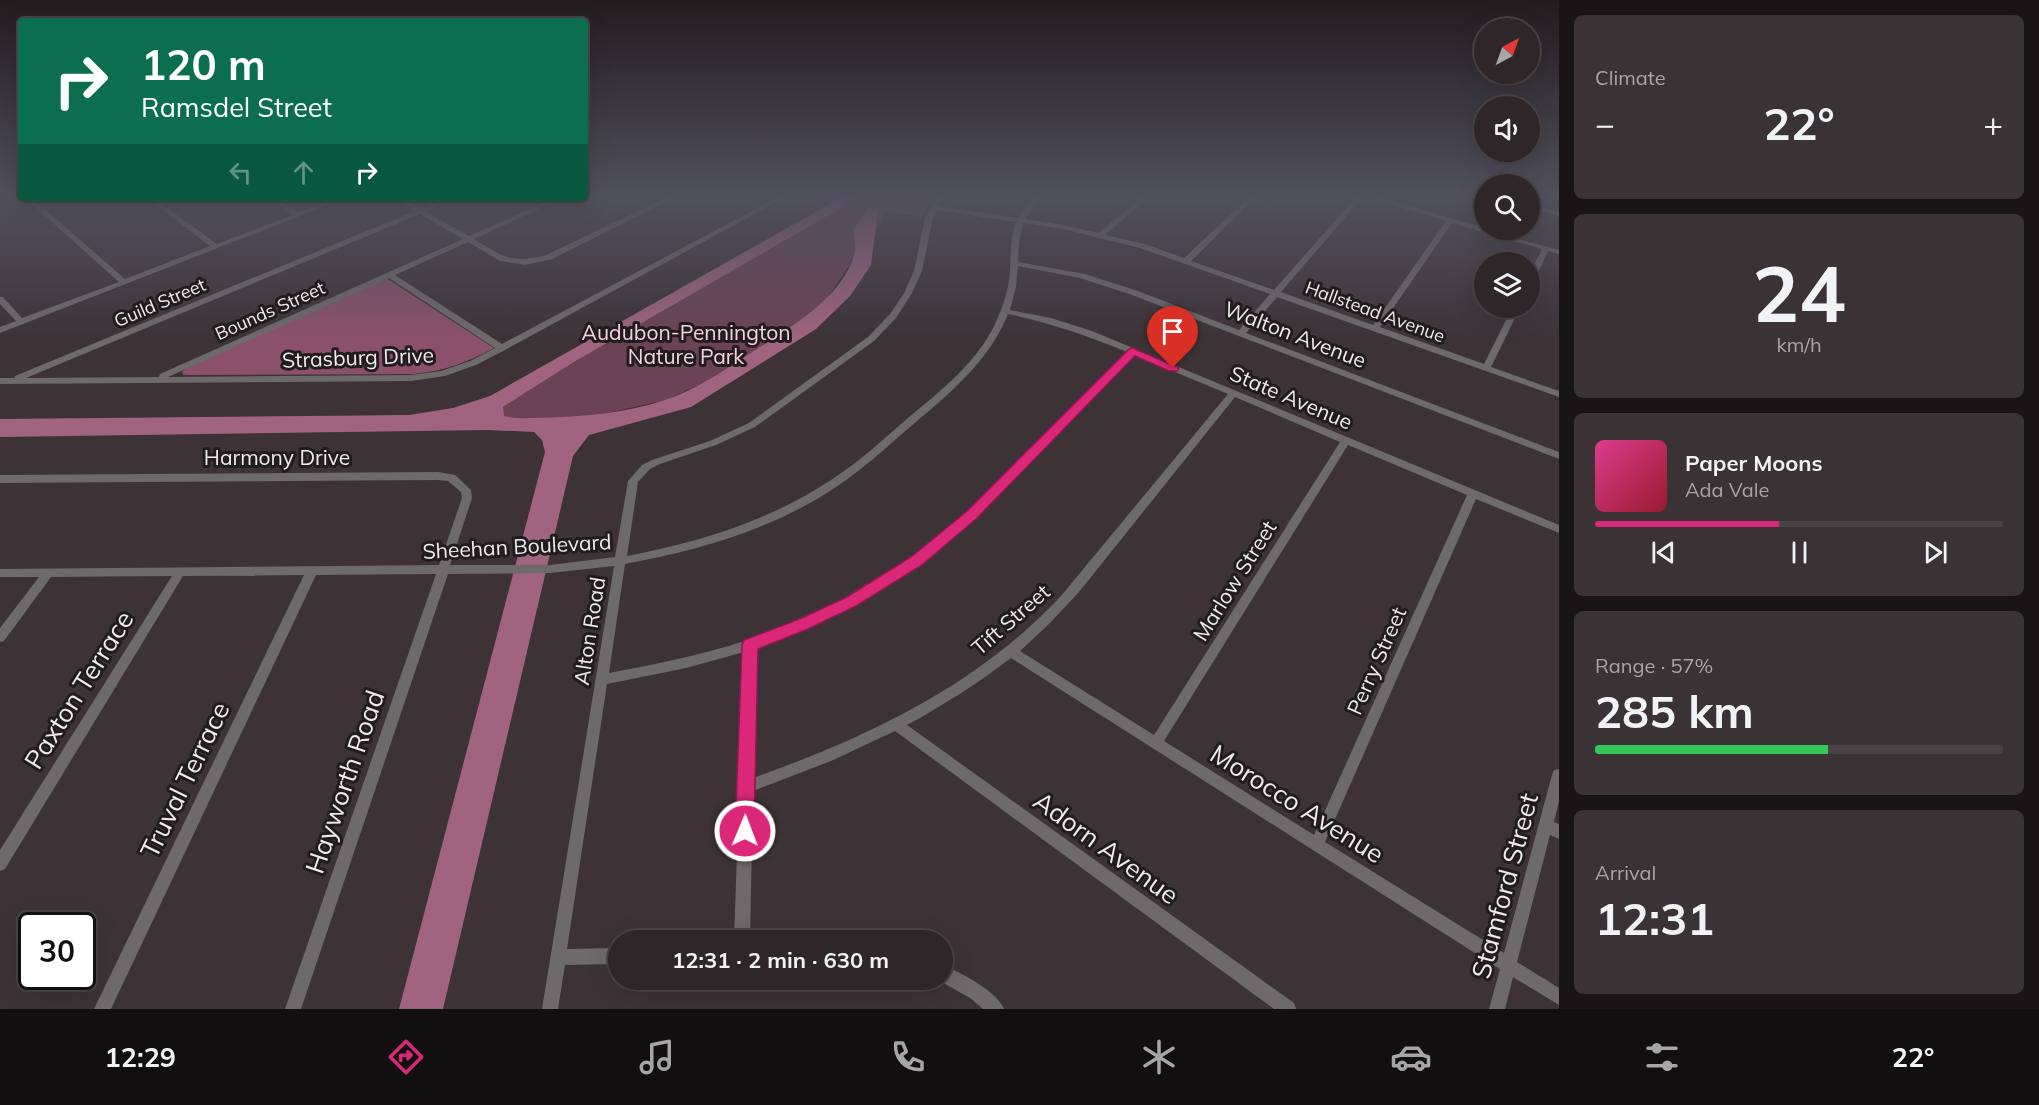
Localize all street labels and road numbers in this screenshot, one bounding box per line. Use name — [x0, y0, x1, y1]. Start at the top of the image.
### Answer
street label: Guild Street — [110, 273, 209, 332]
street label: Bounds Street — [211, 276, 328, 345]
street label: Hallstead Avenue — [1302, 276, 1448, 347]
street label: Walton Avenue — [1221, 295, 1370, 373]
street label: Strasburg Drive — [282, 341, 434, 373]
street label: State Avenue — [1226, 360, 1356, 435]
street label: Harmony Drive — [204, 444, 350, 470]
street label: Marlow Street — [1187, 516, 1281, 645]
street label: Sheehan Boulevard — [422, 528, 612, 564]
street label: Alton Road — [568, 575, 610, 687]
street label: Tift Street — [966, 578, 1055, 660]
street label: Perry Street — [1341, 603, 1411, 719]
street label: Paxton Terrace — [17, 604, 140, 775]
street label: Hayworth Road — [298, 686, 391, 878]
street label: Truval Terrace — [133, 696, 236, 863]
street label: Morocco Avenue — [1204, 737, 1390, 870]
street label: Adorn Avenue — [1027, 784, 1185, 911]
street label: Stamford Street — [1464, 790, 1545, 982]

